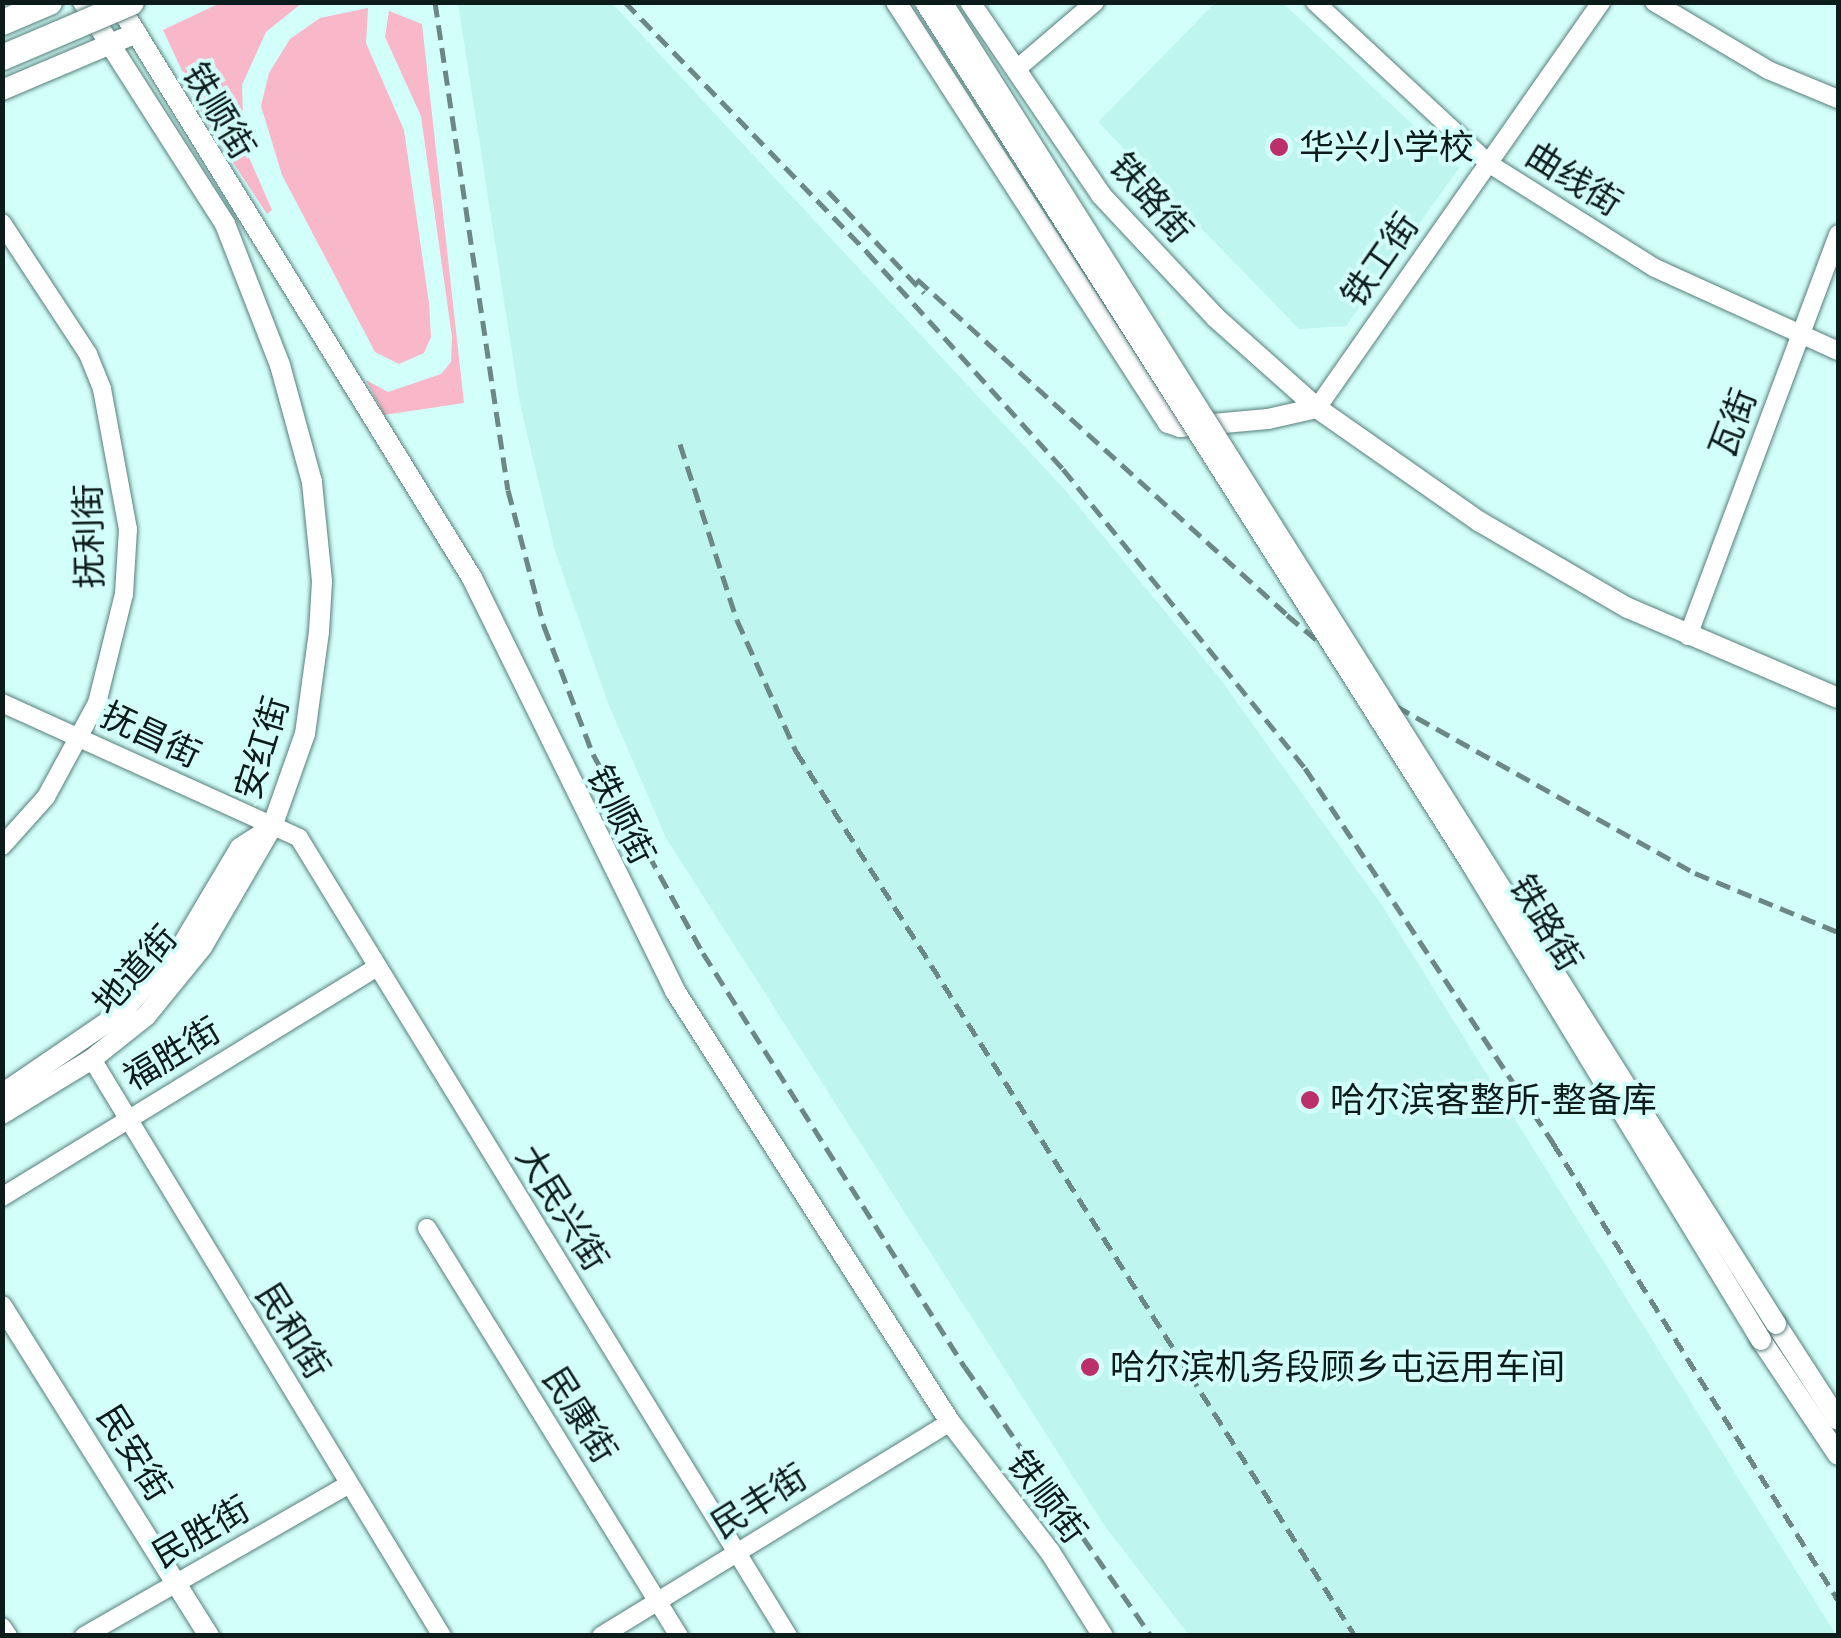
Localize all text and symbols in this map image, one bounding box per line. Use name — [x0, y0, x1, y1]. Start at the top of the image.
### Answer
street label: 铁顺街 — [174, 55, 264, 167]
place label: 华兴小学校 — [1299, 126, 1474, 168]
street label: 曲线街 — [1518, 133, 1630, 225]
marker: 华兴小学校 — [1268, 136, 1290, 158]
street label: 铁路街 — [1101, 145, 1201, 251]
street label: 铁工街 — [1333, 205, 1427, 315]
street label: 瓦街 — [1701, 383, 1765, 463]
street label: 抚利街 — [67, 483, 111, 589]
street label: 安红街 — [227, 692, 297, 804]
street label: 抚昌街 — [95, 694, 207, 776]
street label: 铁顺街 — [578, 759, 664, 871]
street label: 铁路街 — [1501, 867, 1591, 979]
street label: 地道街 — [84, 917, 186, 1023]
street label: 福胜街 — [116, 1009, 228, 1099]
place label: 哈尔滨客整所-整备库 — [1330, 1079, 1657, 1121]
marker: 哈尔滨客整所-整备库 — [1299, 1089, 1321, 1111]
street label: 大民兴街 — [507, 1138, 617, 1278]
street label: 民和街 — [247, 1275, 339, 1387]
place label: 哈尔滨机务段顾乡屯运用车间 — [1110, 1346, 1565, 1388]
marker: 哈尔滨机务段顾乡屯运用车间 — [1079, 1356, 1101, 1378]
street label: 民康街 — [534, 1359, 626, 1471]
street label: 民安街 — [88, 1397, 180, 1509]
street label: 铁顺街 — [999, 1442, 1095, 1552]
street label: 民丰街 — [703, 1455, 815, 1547]
street label: 民胜街 — [145, 1488, 257, 1576]

